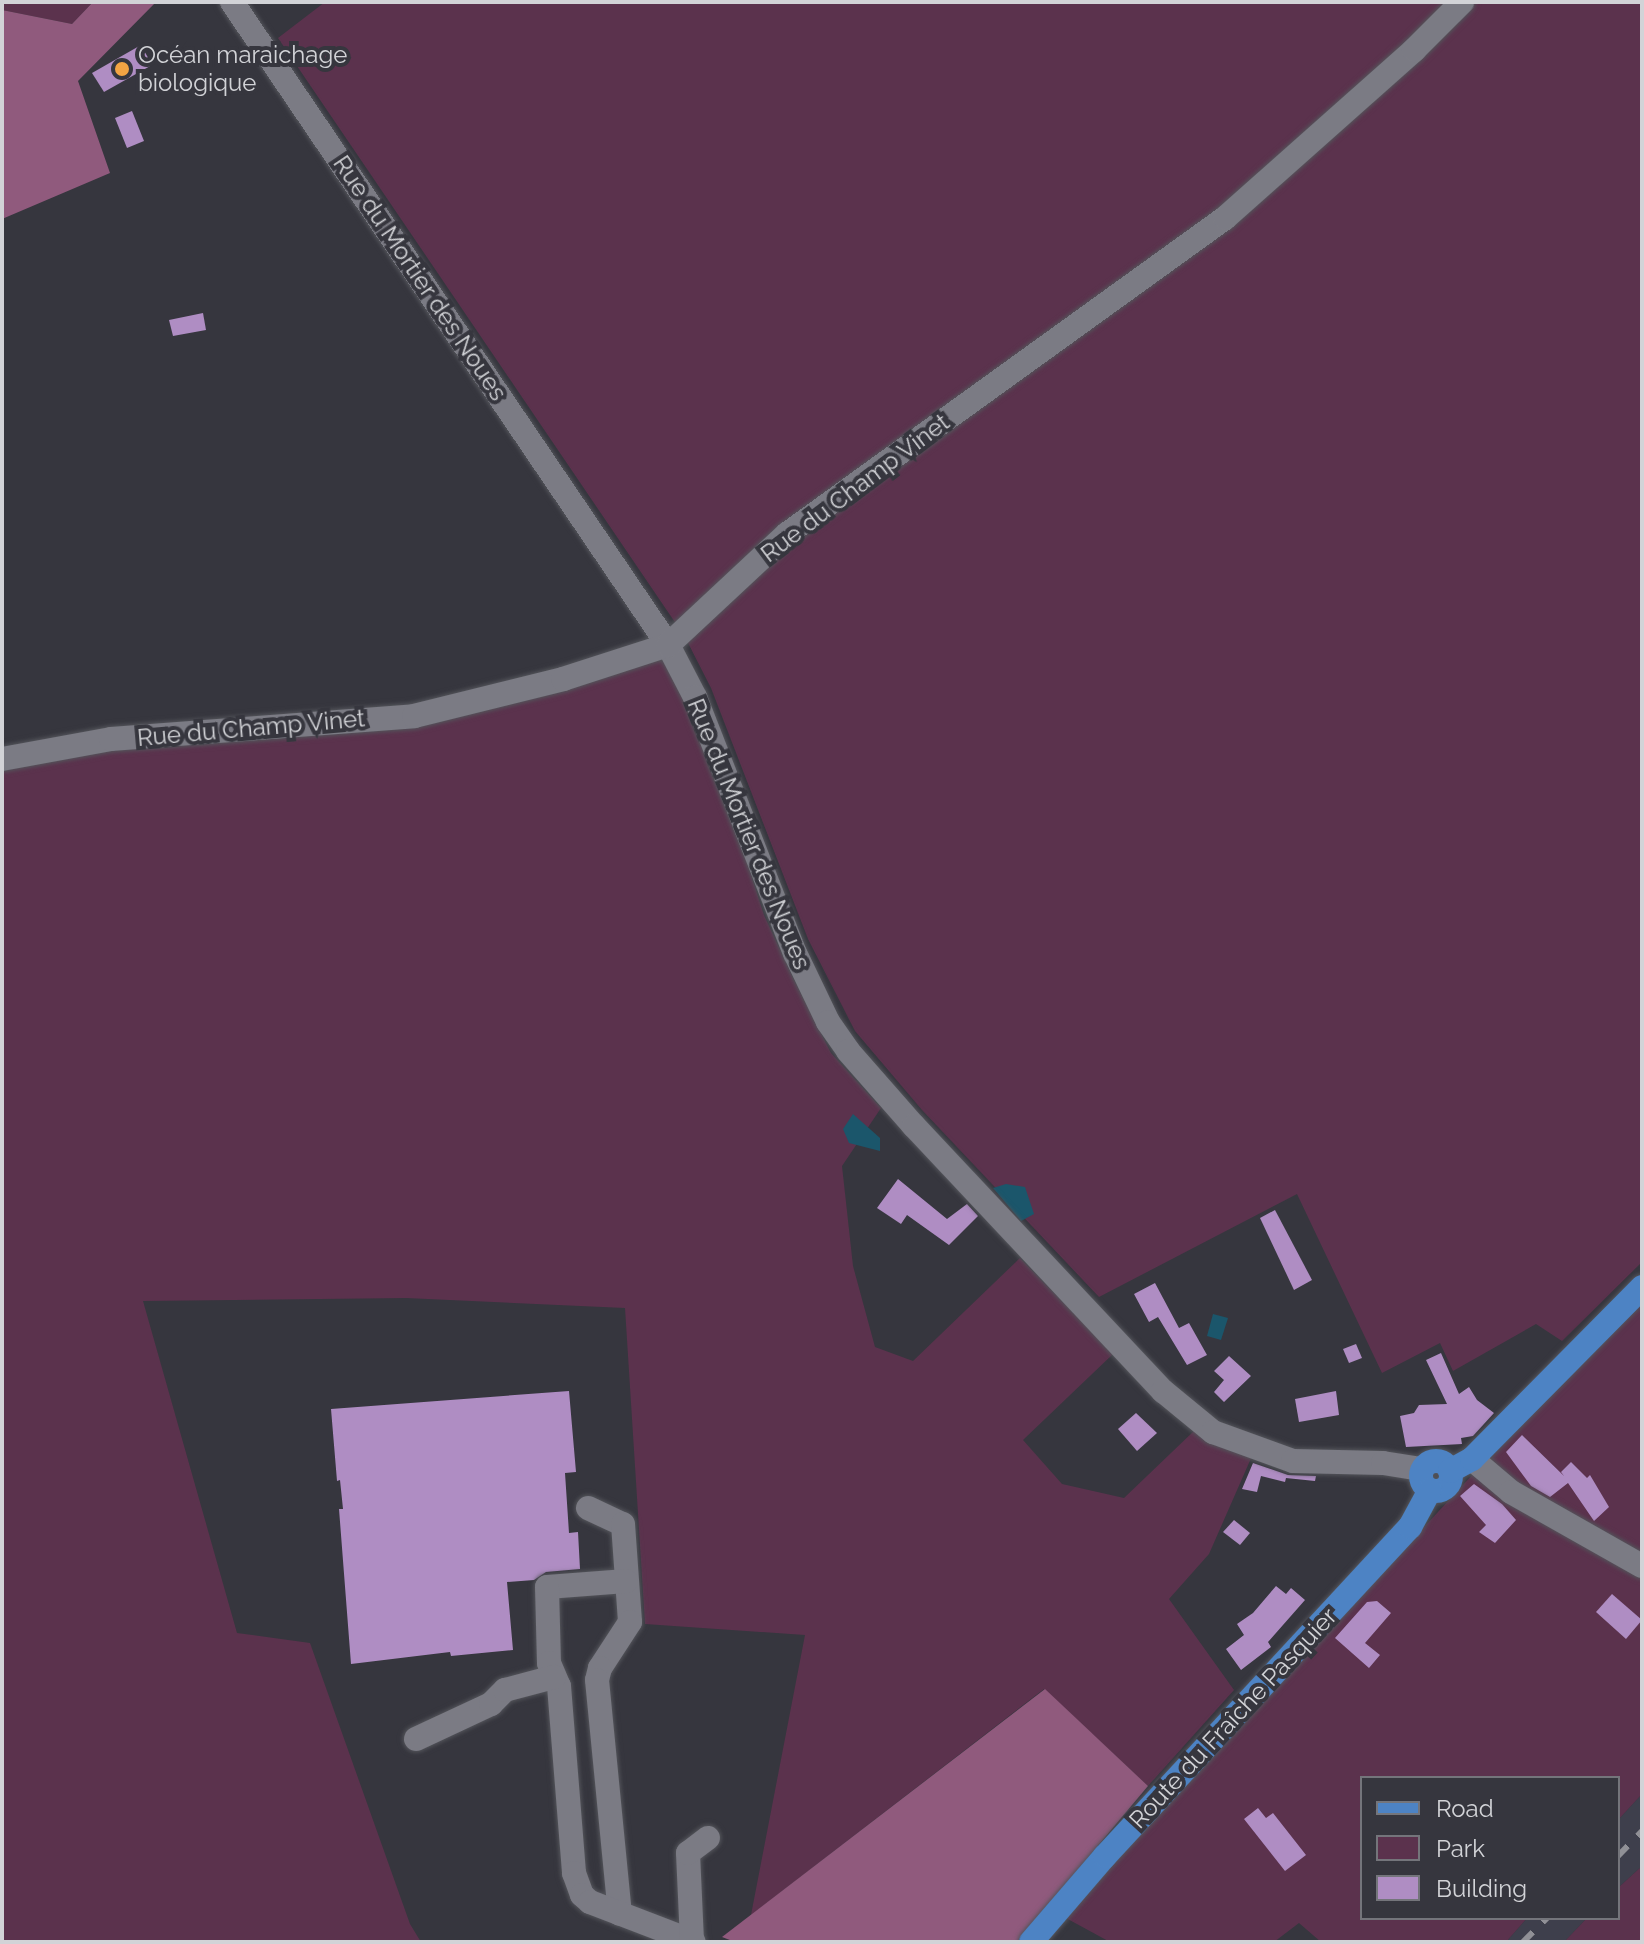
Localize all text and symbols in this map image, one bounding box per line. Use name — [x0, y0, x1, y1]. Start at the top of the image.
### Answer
place label: Océan maraichage biologique — [138, 41, 347, 97]
marker: Océan maraichage biologique — [113, 60, 131, 78]
street label: Rue du Mortier des Noues — [327, 150, 513, 406]
street label: Rue du Champ Vinet — [755, 407, 955, 569]
street label: Rue du Mortier des Noues — [681, 694, 817, 974]
street label: Rue du Champ Vinet — [136, 704, 366, 752]
street label: Route du Fraîche Pasquier — [1123, 1602, 1343, 1834]
legend — [1360, 1776, 1620, 1920]
text: Road — [1436, 1794, 1494, 1823]
text: Park — [1436, 1834, 1485, 1863]
text: Building — [1436, 1874, 1527, 1903]

